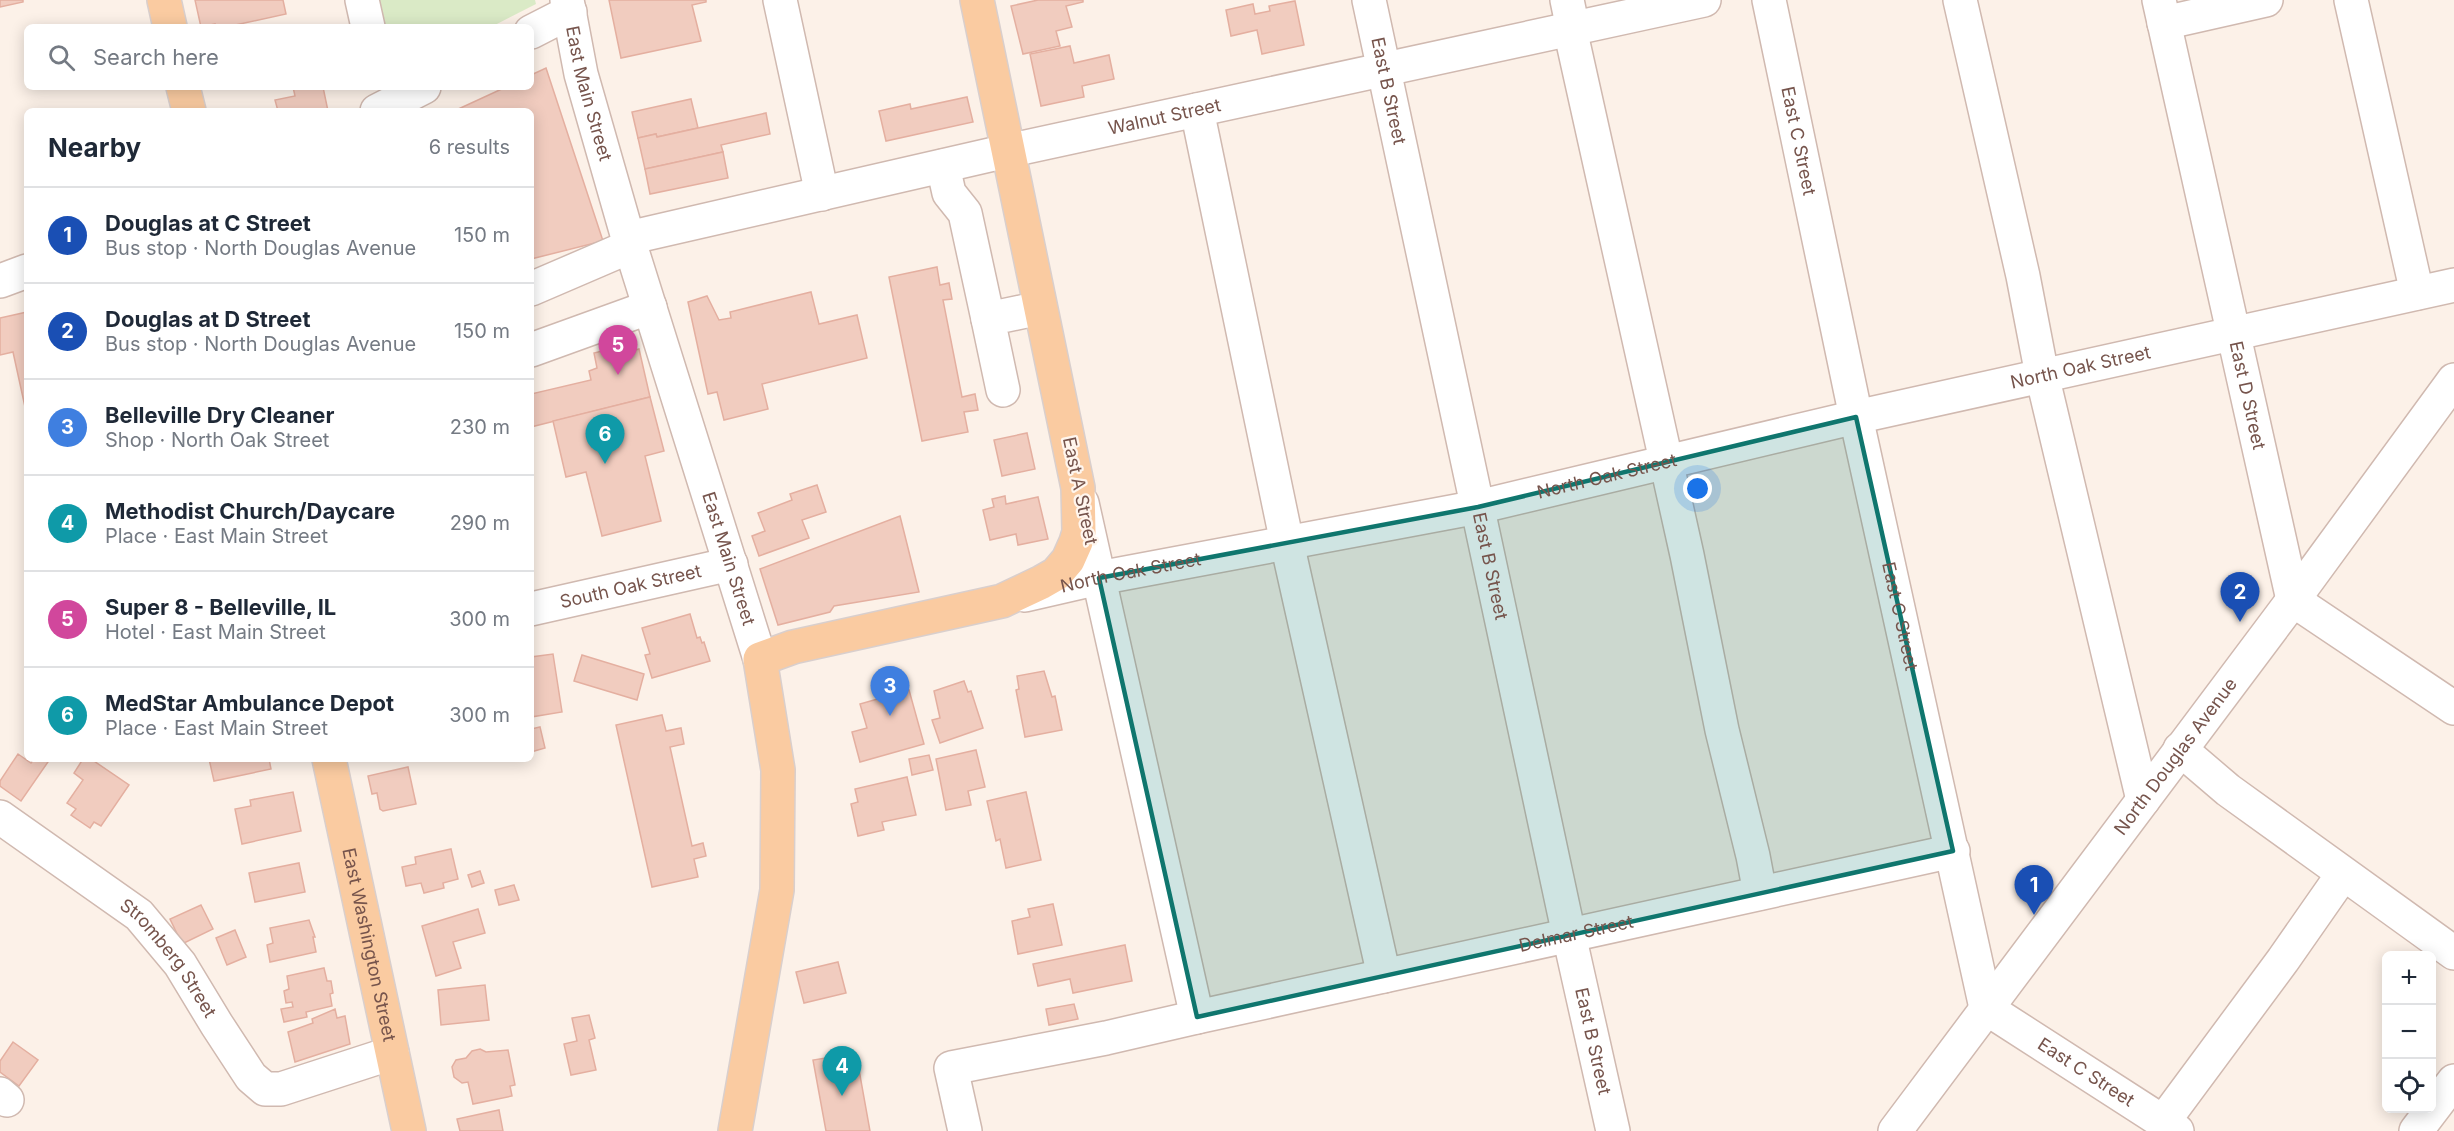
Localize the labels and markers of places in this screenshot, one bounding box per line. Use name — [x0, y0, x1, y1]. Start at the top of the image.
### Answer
pin: 5 — [598, 326, 638, 375]
pin: 6 — [586, 414, 624, 464]
pin: 2 — [2220, 572, 2260, 622]
pin: 3 — [870, 666, 910, 716]
pin: 1 — [2014, 866, 2054, 915]
pin: 4 — [822, 1046, 862, 1096]

